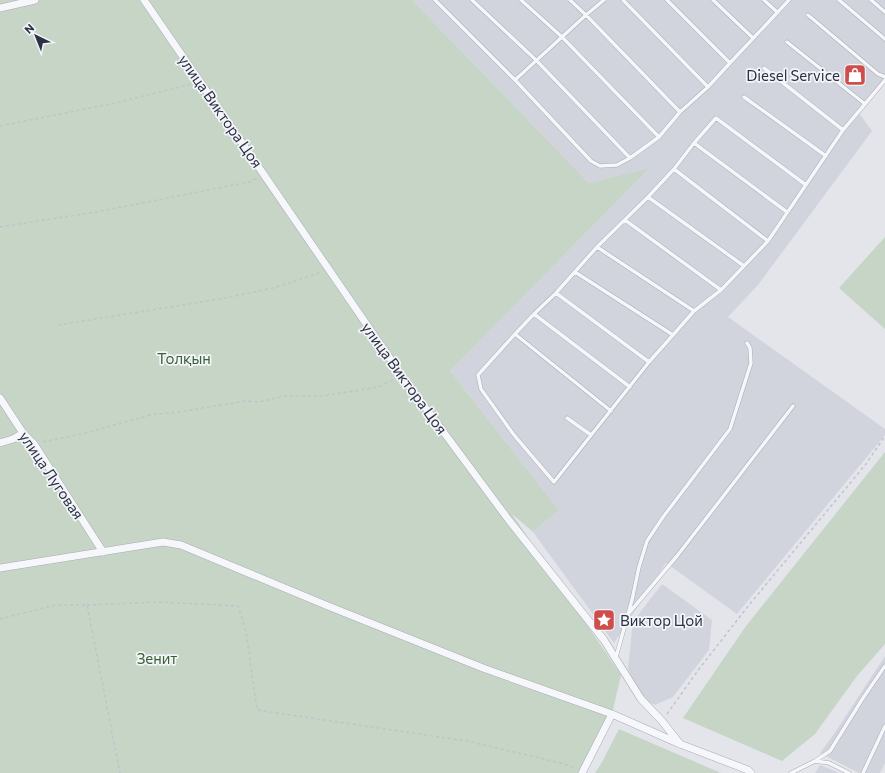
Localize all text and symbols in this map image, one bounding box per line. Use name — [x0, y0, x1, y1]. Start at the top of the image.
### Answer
north arrow — [16, 16, 56, 56]
text: N — [21, 21, 36, 36]
street label: улица Виктора Цоя — [175, 51, 267, 171]
shop icon: Diesel Service — [842, 62, 868, 88]
place label: Diesel Service — [746, 66, 840, 84]
street label: улица Виктора Цоя — [358, 319, 452, 437]
park label: Толқын — [157, 349, 211, 367]
street label: улица Луговая — [16, 428, 88, 522]
place icon: Виктор Цой — [591, 607, 617, 633]
place label: Виктор Цой — [620, 611, 703, 629]
park label: Зенит — [137, 649, 177, 667]

